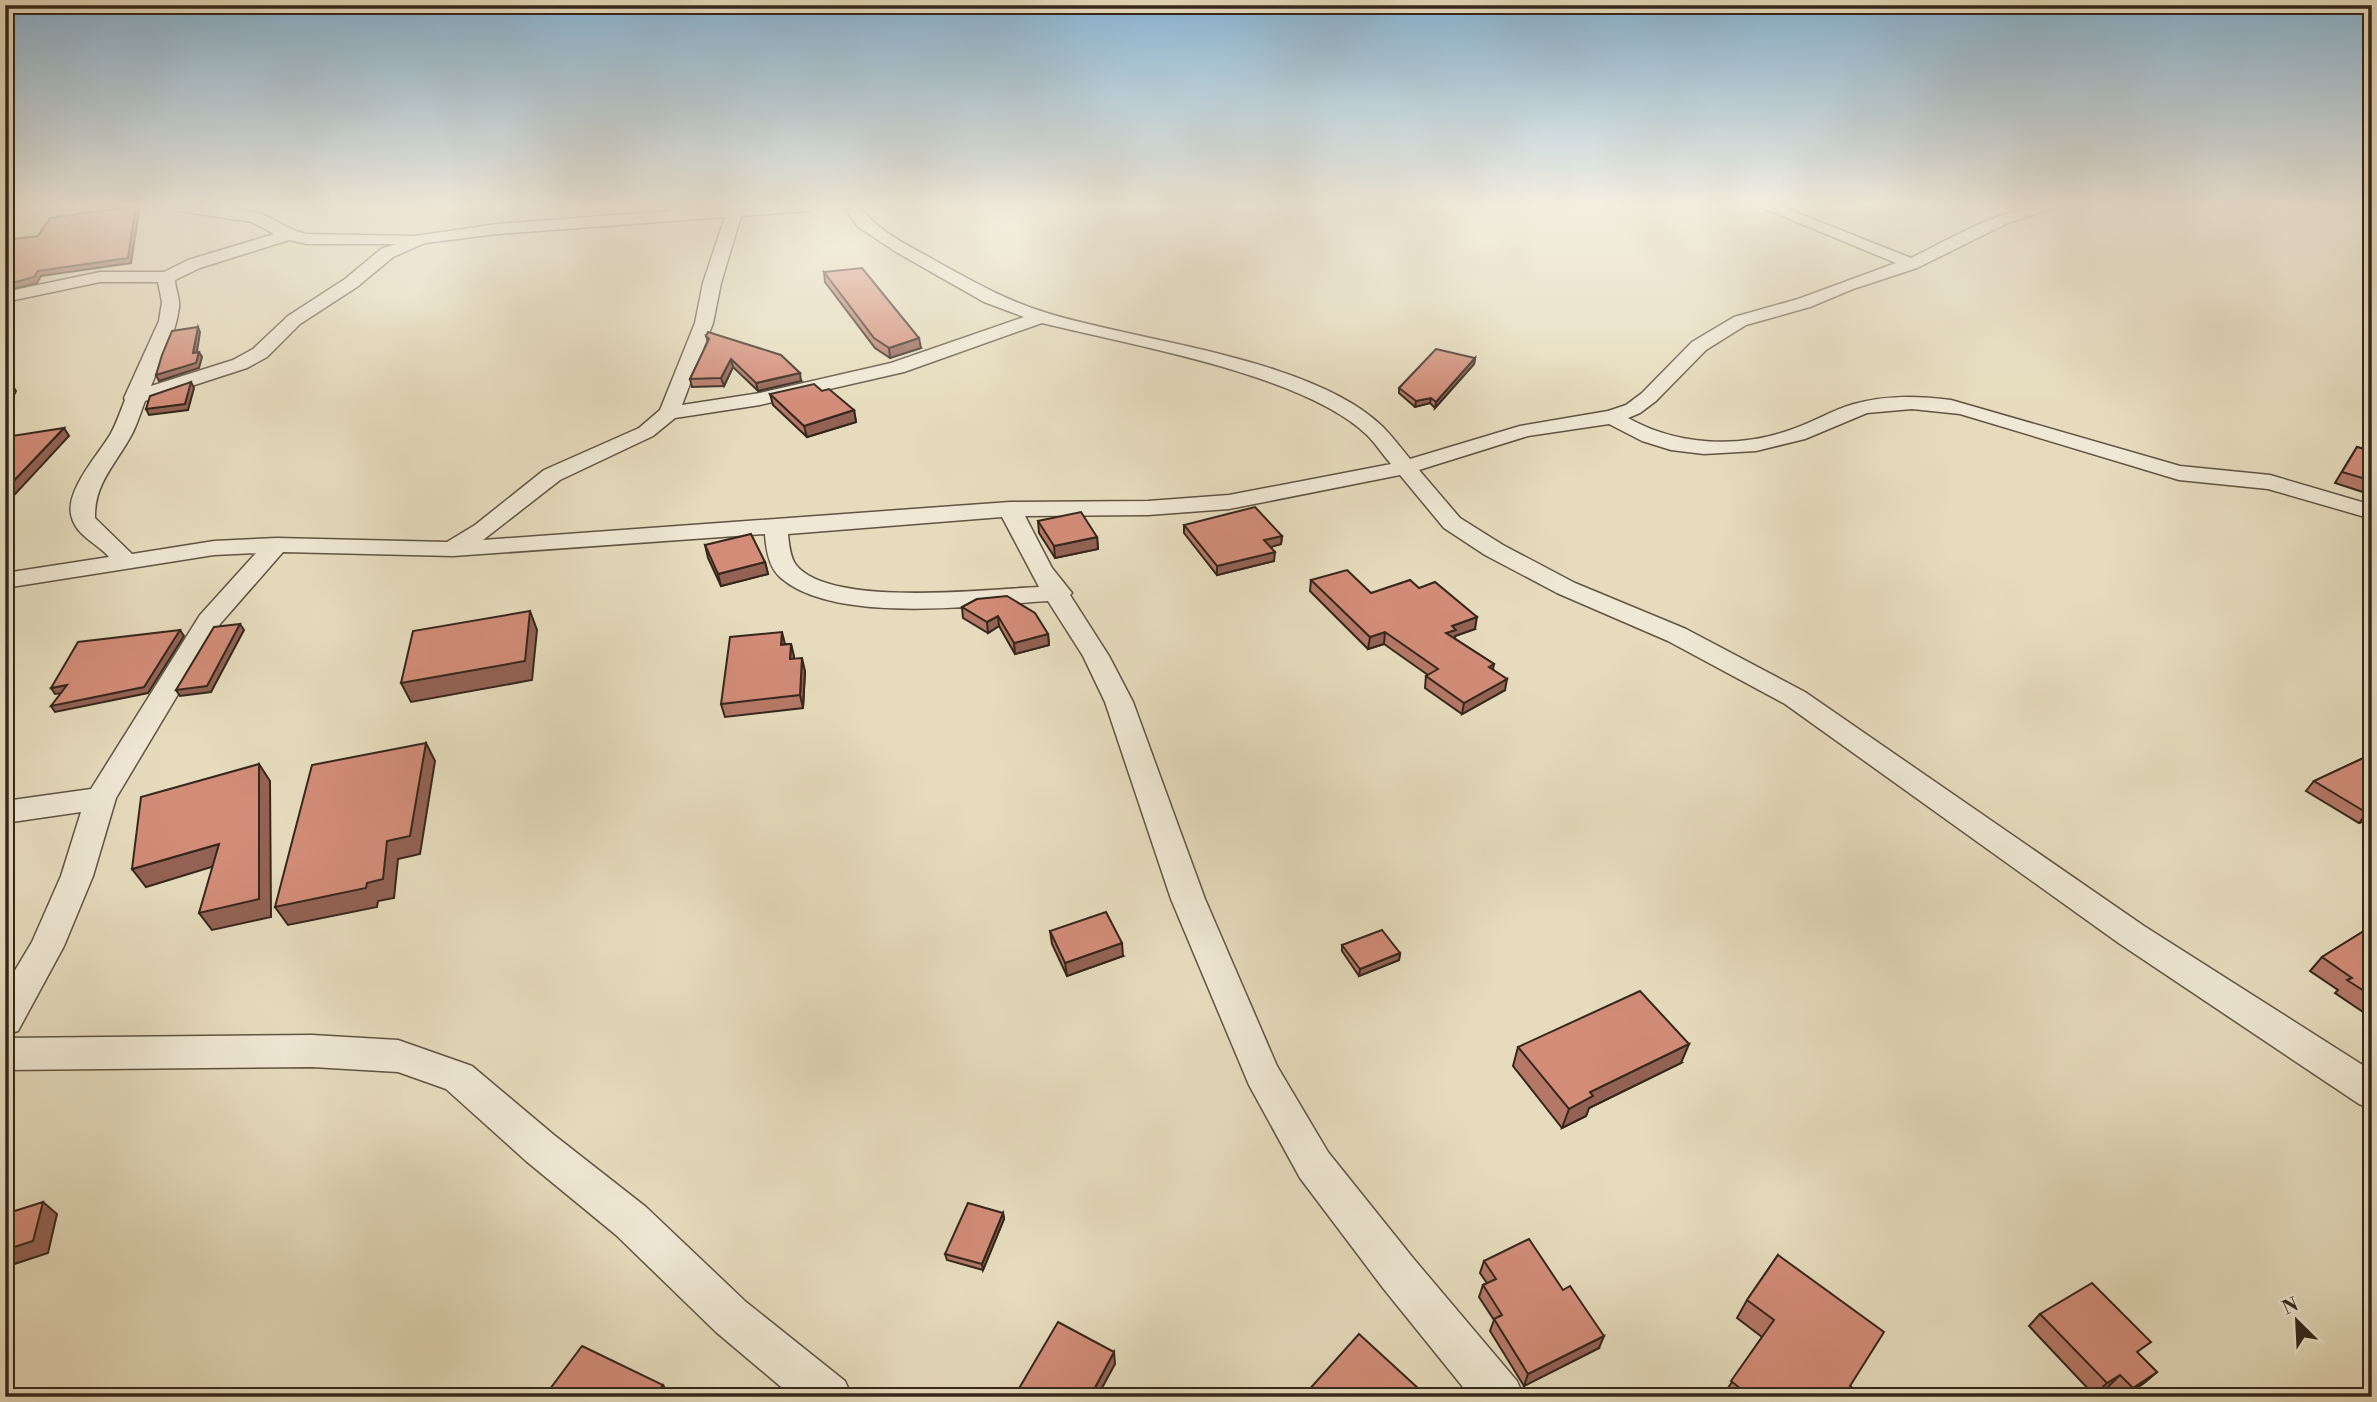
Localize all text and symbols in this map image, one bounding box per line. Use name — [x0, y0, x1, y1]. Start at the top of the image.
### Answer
north arrow — [2262, 1286, 2332, 1356]
text: N — [2279, 1292, 2302, 1320]

